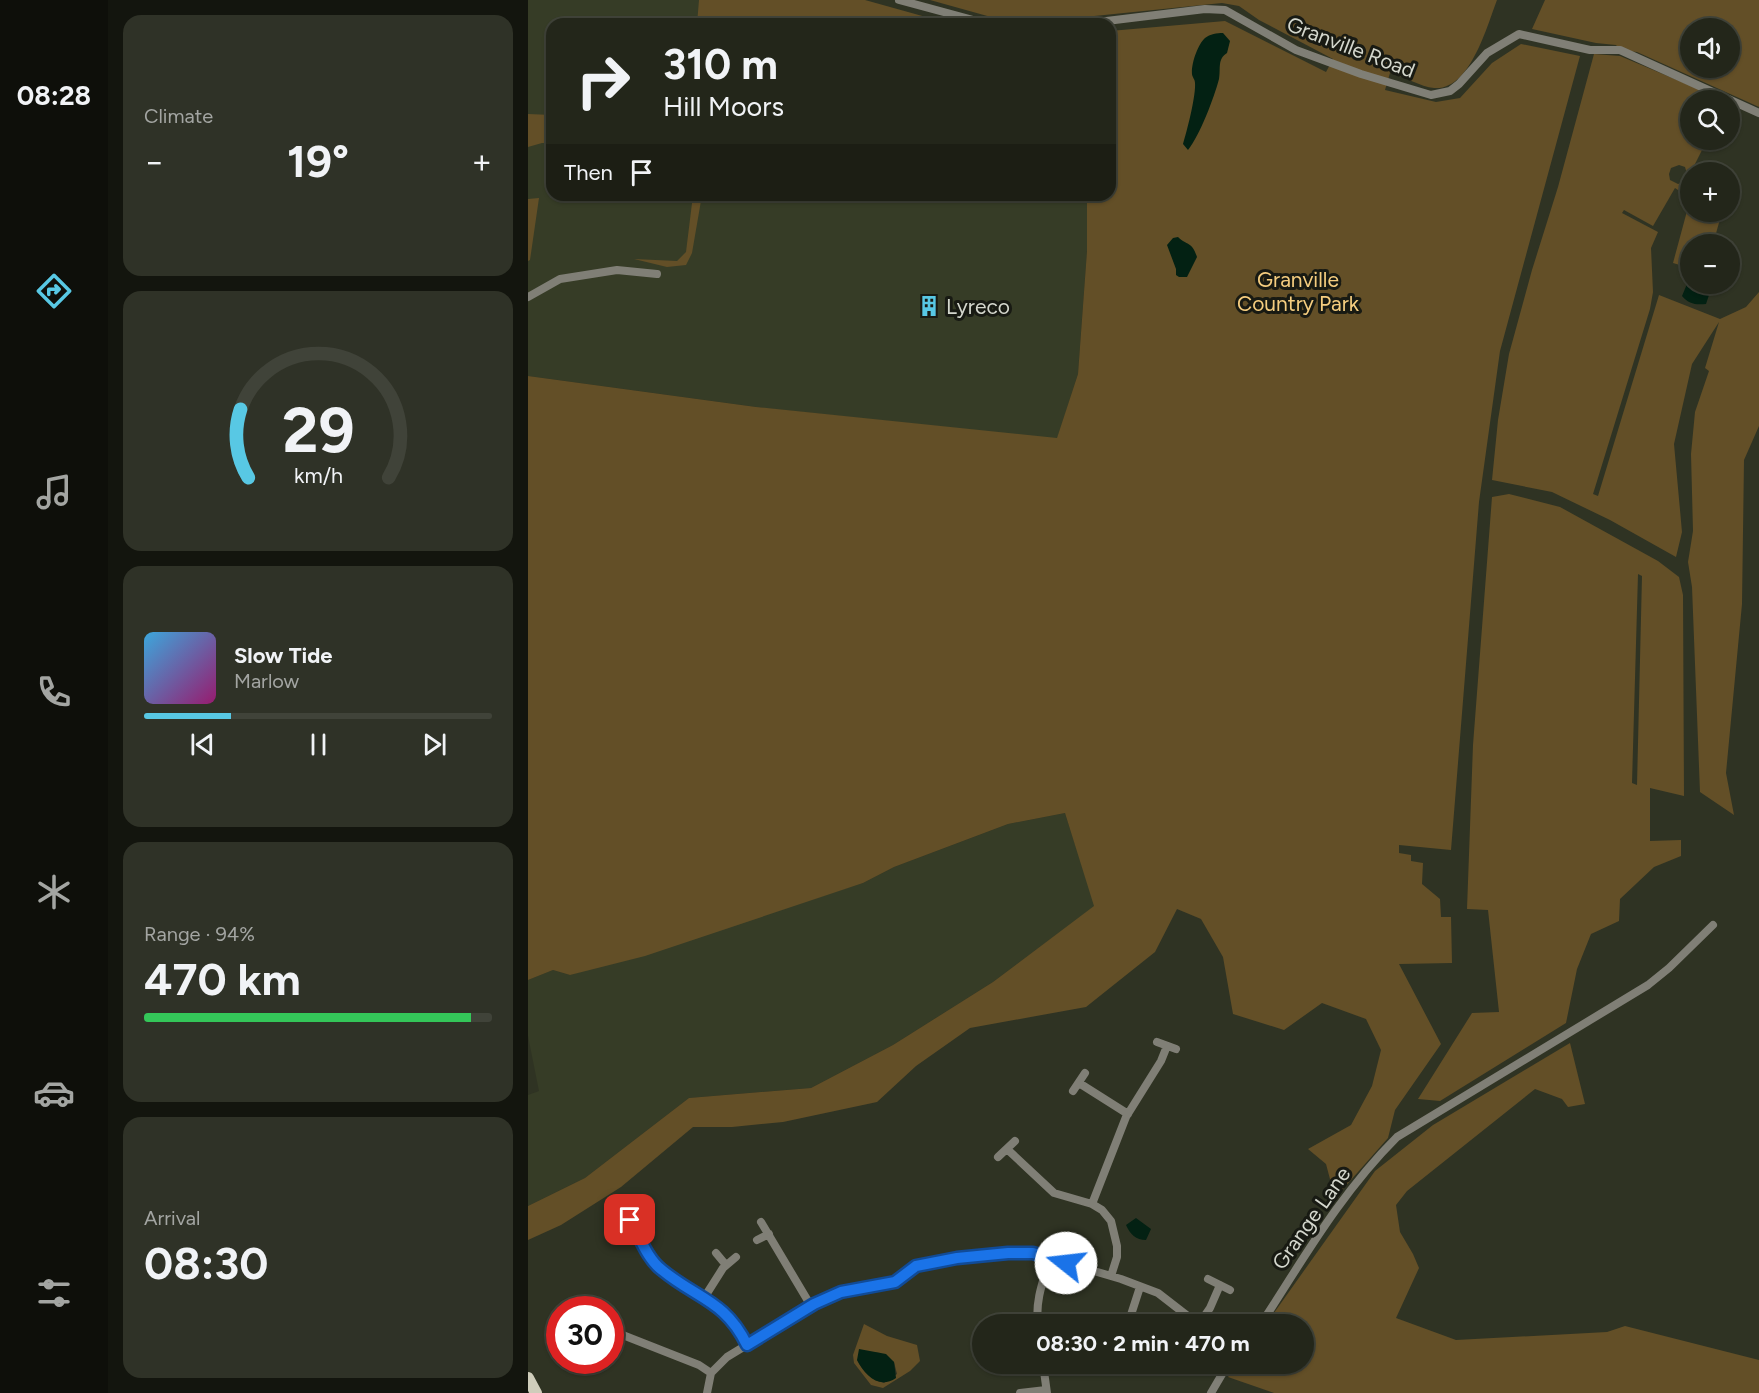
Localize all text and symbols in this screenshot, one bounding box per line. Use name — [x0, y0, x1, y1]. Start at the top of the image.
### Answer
street label: Granville Road — [1283, 11, 1419, 83]
map controls — [1680, 18, 1740, 294]
button: sound — [1680, 18, 1740, 78]
text: 310 m — [663, 39, 778, 90]
icon: right — [564, 42, 642, 120]
text: 08:28 — [17, 79, 91, 112]
text: Hill Moors — [663, 90, 784, 123]
button: search — [1680, 90, 1740, 150]
text: Climate — [144, 104, 213, 128]
text: 19° — [287, 134, 349, 188]
text: − — [144, 142, 165, 181]
text: + — [471, 142, 492, 181]
icon: arrive — [625, 156, 658, 189]
text: Then — [564, 159, 613, 186]
button: + — [1680, 162, 1740, 222]
button: − — [1680, 234, 1740, 294]
park label: Granville Country Park — [1237, 267, 1360, 316]
icon: directions — [33, 270, 75, 312]
building icon: Lyreco — [917, 294, 941, 318]
place label: Lyreco — [946, 294, 1010, 319]
text: 29 — [282, 393, 354, 468]
text: km/h — [294, 463, 342, 488]
icon: music — [33, 471, 75, 513]
text: Slow Tide — [234, 642, 333, 669]
text: Marlow — [234, 669, 299, 693]
icon: phone — [33, 671, 75, 713]
icon: previous — [186, 728, 219, 761]
icon: pause — [302, 728, 335, 761]
icon: next — [418, 728, 451, 761]
icon: climate — [33, 871, 75, 913]
text: Range · 94% — [144, 922, 255, 946]
text: 470 km — [144, 952, 301, 1006]
icon: car — [33, 1072, 75, 1114]
street label: Grange Lane — [1267, 1162, 1355, 1274]
pin — [604, 1194, 655, 1245]
icon: arrive — [613, 1203, 646, 1236]
text: Arrival — [144, 1206, 200, 1230]
position arrow — [1034, 1231, 1098, 1295]
text: 08:30 — [144, 1236, 268, 1290]
icon: filters — [33, 1272, 75, 1314]
speed limit sign: 30 — [546, 1296, 624, 1374]
text: 08:30 · 2 min · 470 m — [1036, 1330, 1250, 1357]

